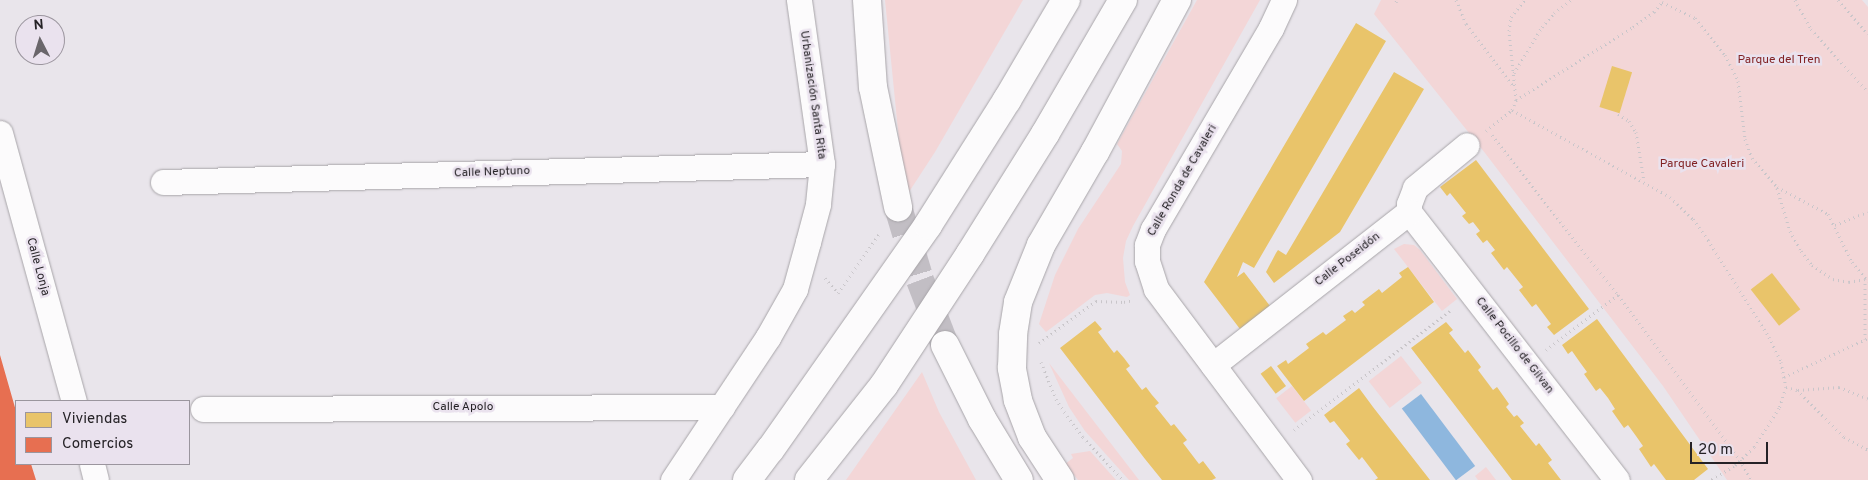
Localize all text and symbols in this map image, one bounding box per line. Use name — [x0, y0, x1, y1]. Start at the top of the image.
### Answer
north arrow — [15, 15, 65, 65]
text: N — [33, 17, 44, 34]
street label: Urbanización Santa Rita — [796, 30, 828, 160]
park label: Parque del Tren — [1737, 54, 1821, 68]
street label: Calle Ronda de Cavaleri — [1145, 123, 1221, 239]
park label: Parque Cavaleri — [1660, 158, 1744, 172]
street label: Calle Neptuno — [454, 164, 530, 182]
street label: Calle Poseidón — [1312, 230, 1384, 290]
street label: Calle Lonja — [22, 236, 52, 298]
street label: Calle Pocillo de Gilvan — [1472, 295, 1556, 397]
legend — [15, 400, 190, 465]
street label: Calle Apolo — [432, 401, 494, 415]
text: Viviendas — [62, 410, 127, 429]
scale bar — [1693, 432, 1770, 464]
text: Comercios — [62, 435, 133, 454]
text: 20 m — [1698, 441, 1733, 460]

